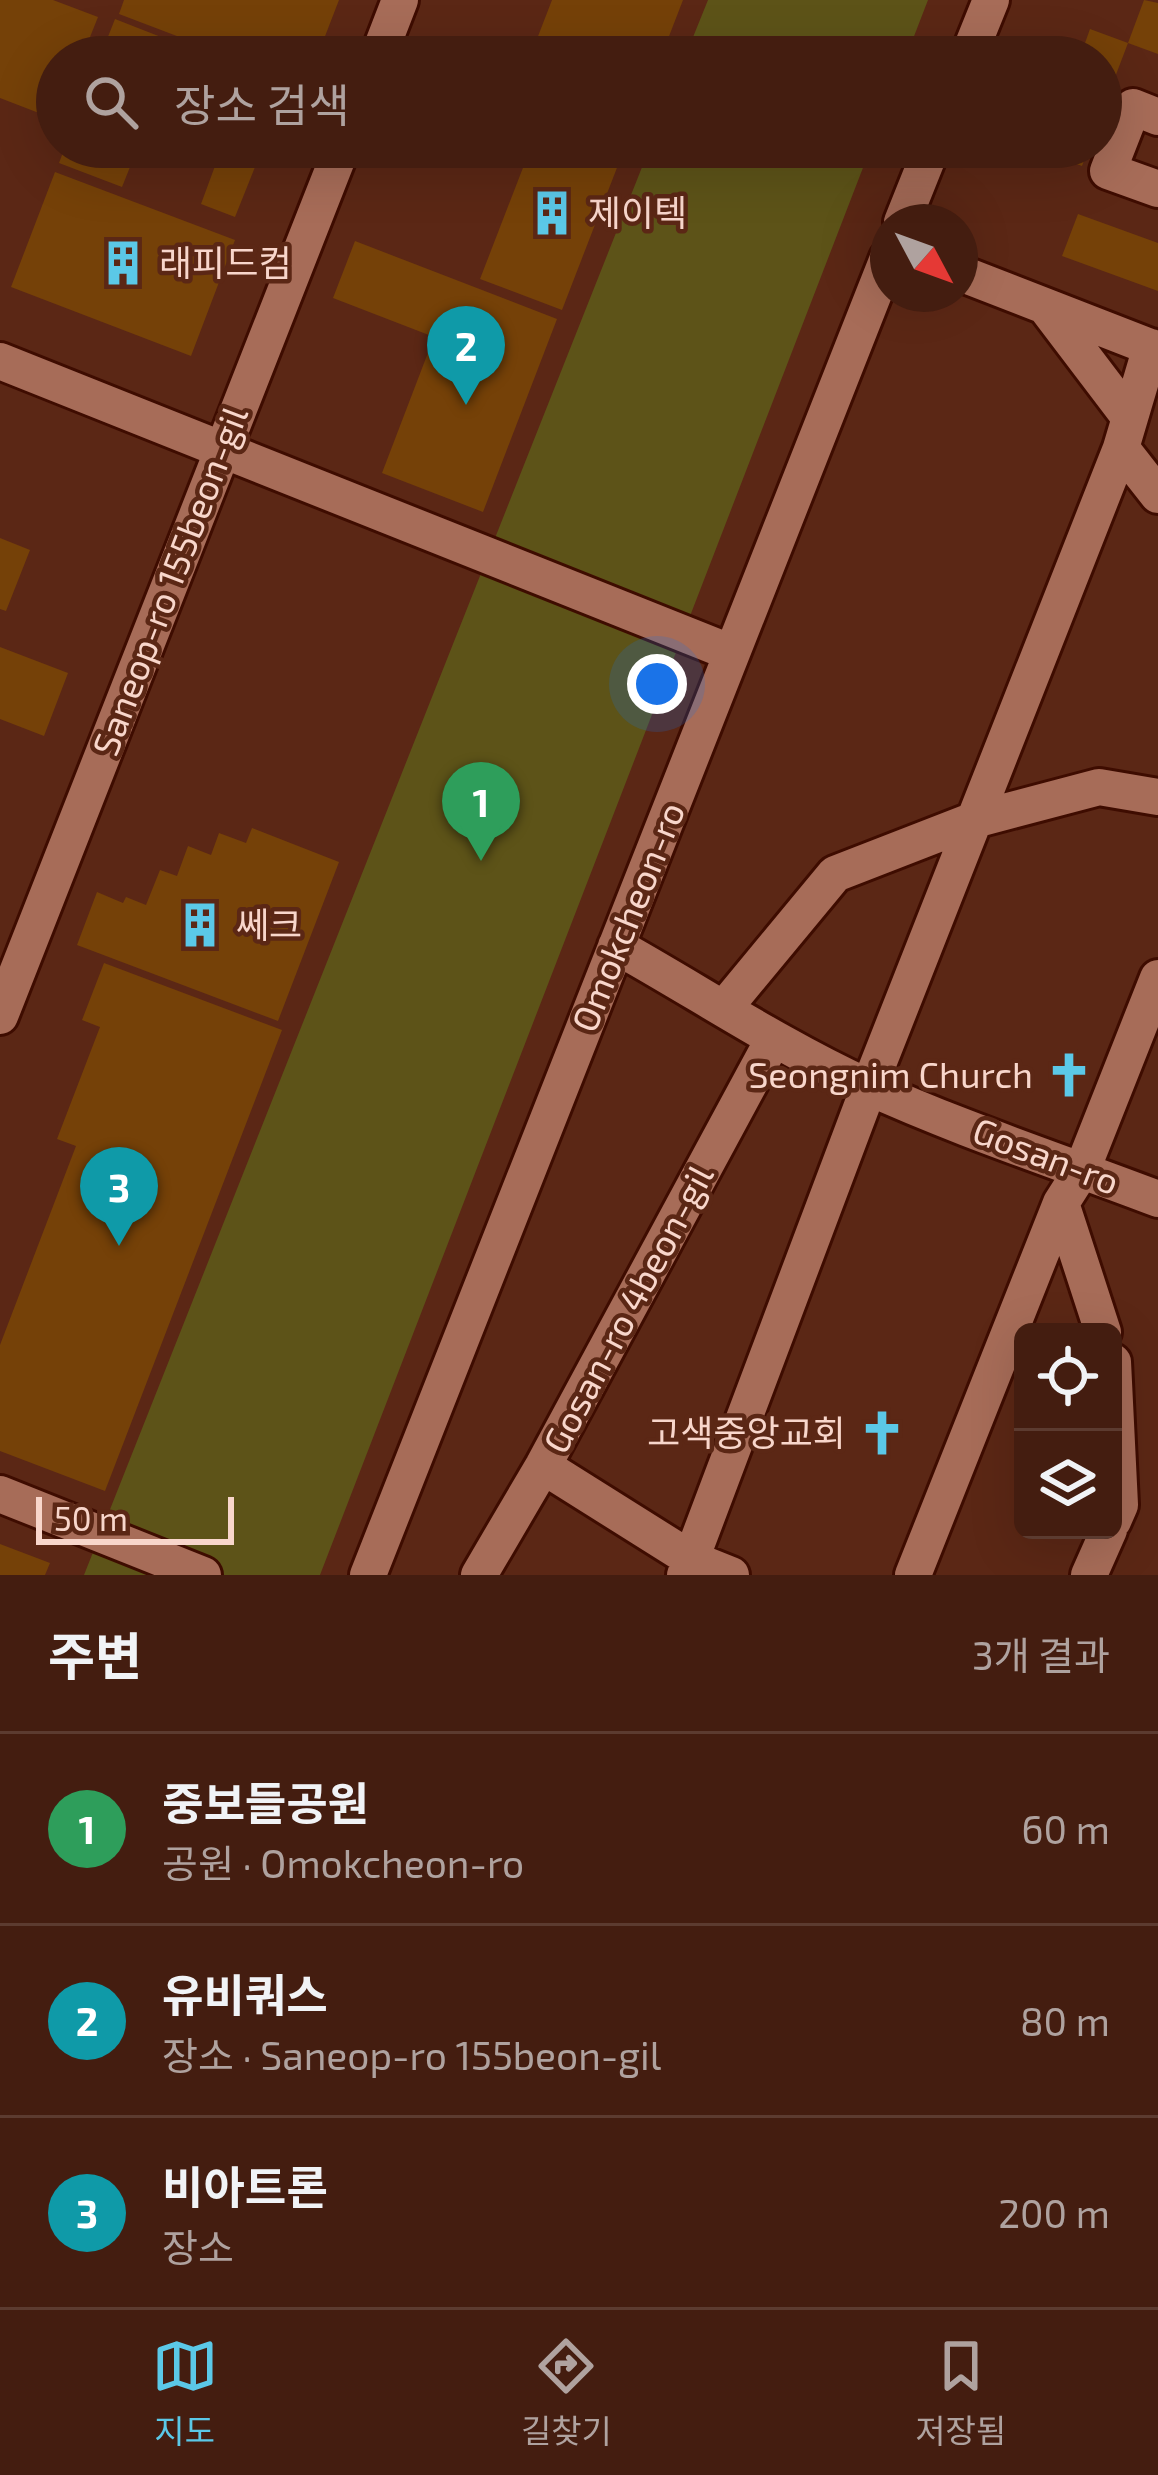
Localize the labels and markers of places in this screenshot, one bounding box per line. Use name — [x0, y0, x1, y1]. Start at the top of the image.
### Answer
building icon: 제이텍 — [527, 188, 577, 238]
place label: 제이텍 — [588, 190, 687, 233]
building icon: 래피드컴 — [98, 238, 148, 288]
place label: 래피드컴 — [159, 240, 291, 283]
pin: 2 — [427, 306, 505, 405]
pin: 1 — [442, 762, 520, 861]
building icon: 쎄크 — [175, 900, 225, 950]
place label: 쎄크 — [236, 902, 302, 945]
church icon: Seongnim Church — [1044, 1050, 1094, 1100]
place label: Seongnim Church — [748, 1052, 1033, 1095]
pin: 3 — [80, 1147, 158, 1246]
church icon: 고색중앙교회 — [857, 1408, 907, 1458]
place label: 고색중앙교회 — [647, 1410, 846, 1453]

